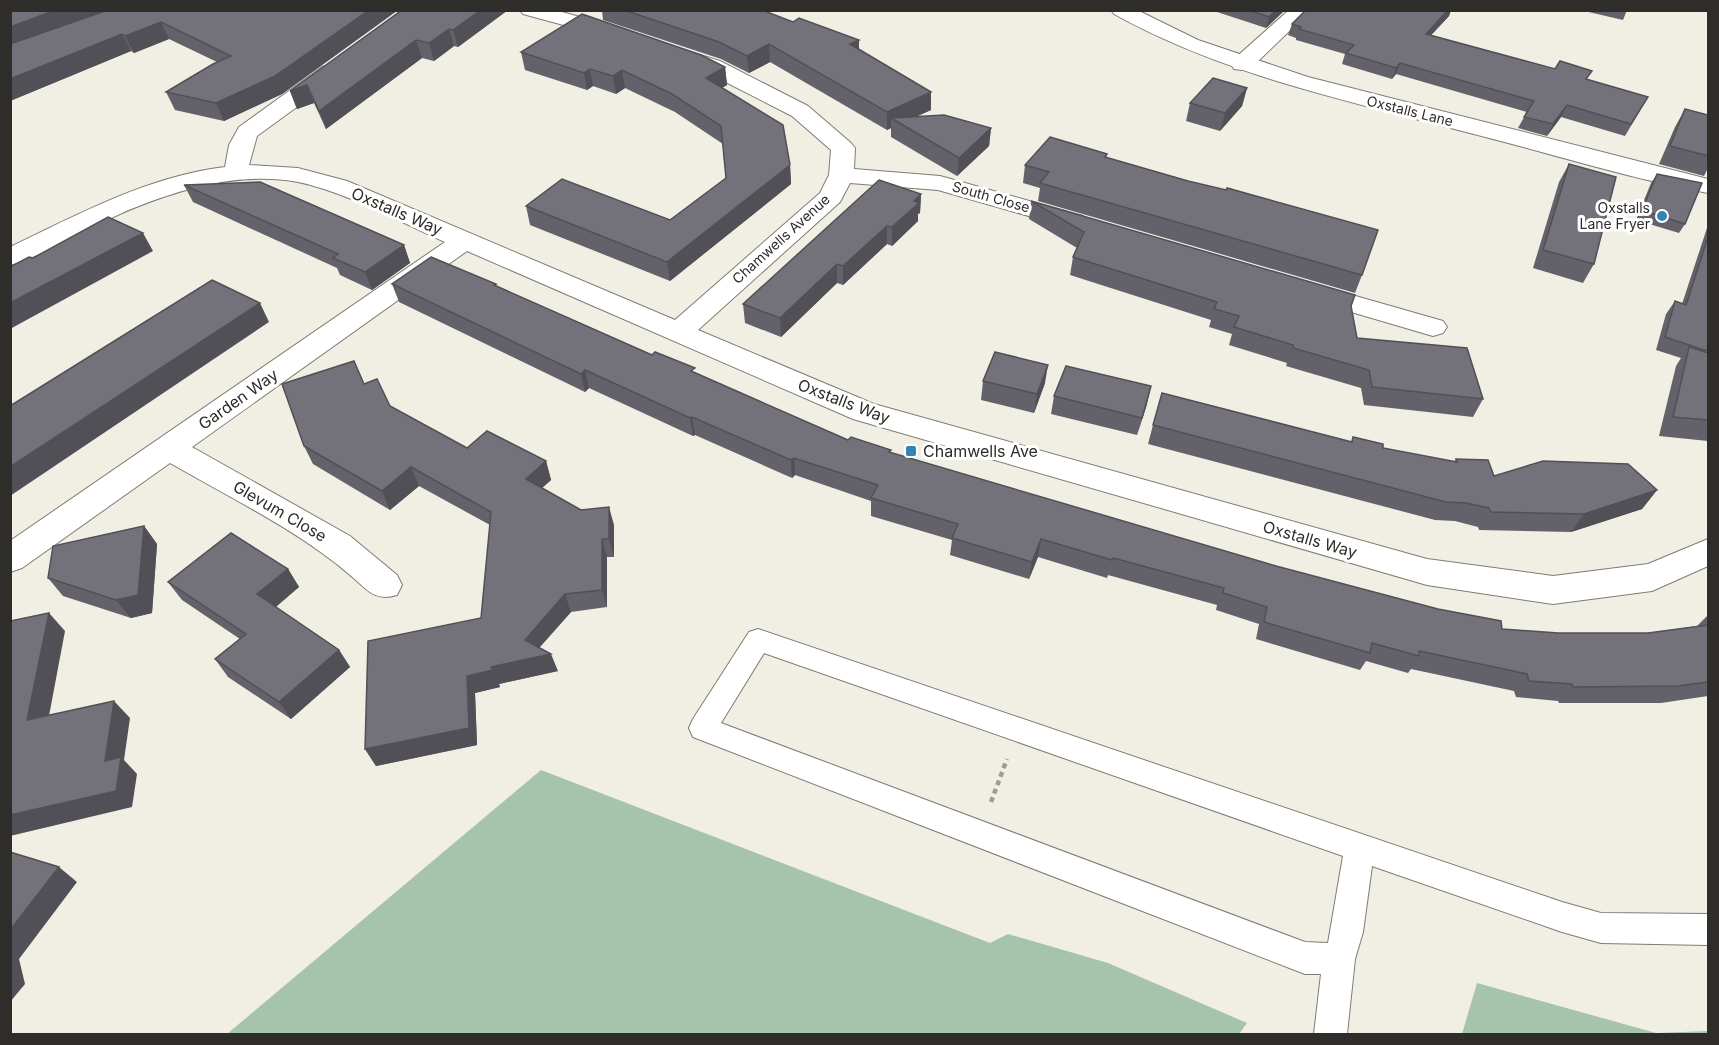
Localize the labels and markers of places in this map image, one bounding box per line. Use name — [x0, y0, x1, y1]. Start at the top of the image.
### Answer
place label: Oxstalls Lane Fryer — [1579, 199, 1650, 232]
marker: Oxstalls Lane Fryer — [1655, 209, 1669, 223]
place label: Chamwells Ave — [923, 441, 1038, 461]
marker: Chamwells Ave — [904, 444, 918, 458]

